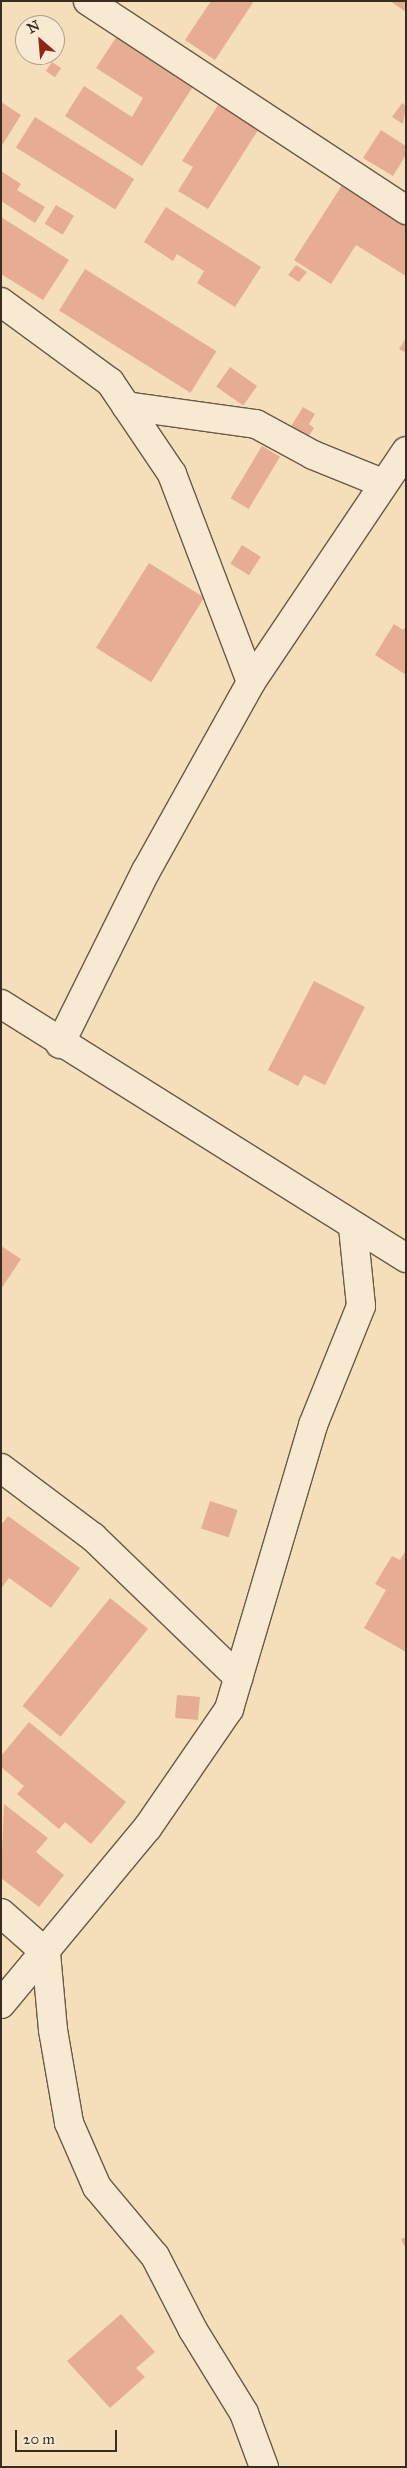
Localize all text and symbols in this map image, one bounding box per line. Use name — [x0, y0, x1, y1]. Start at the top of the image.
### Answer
north arrow — [15, 15, 65, 65]
text: N — [24, 17, 43, 37]
scale bar — [18, 2420, 120, 2452]
text: 20 m — [23, 2430, 55, 2448]

